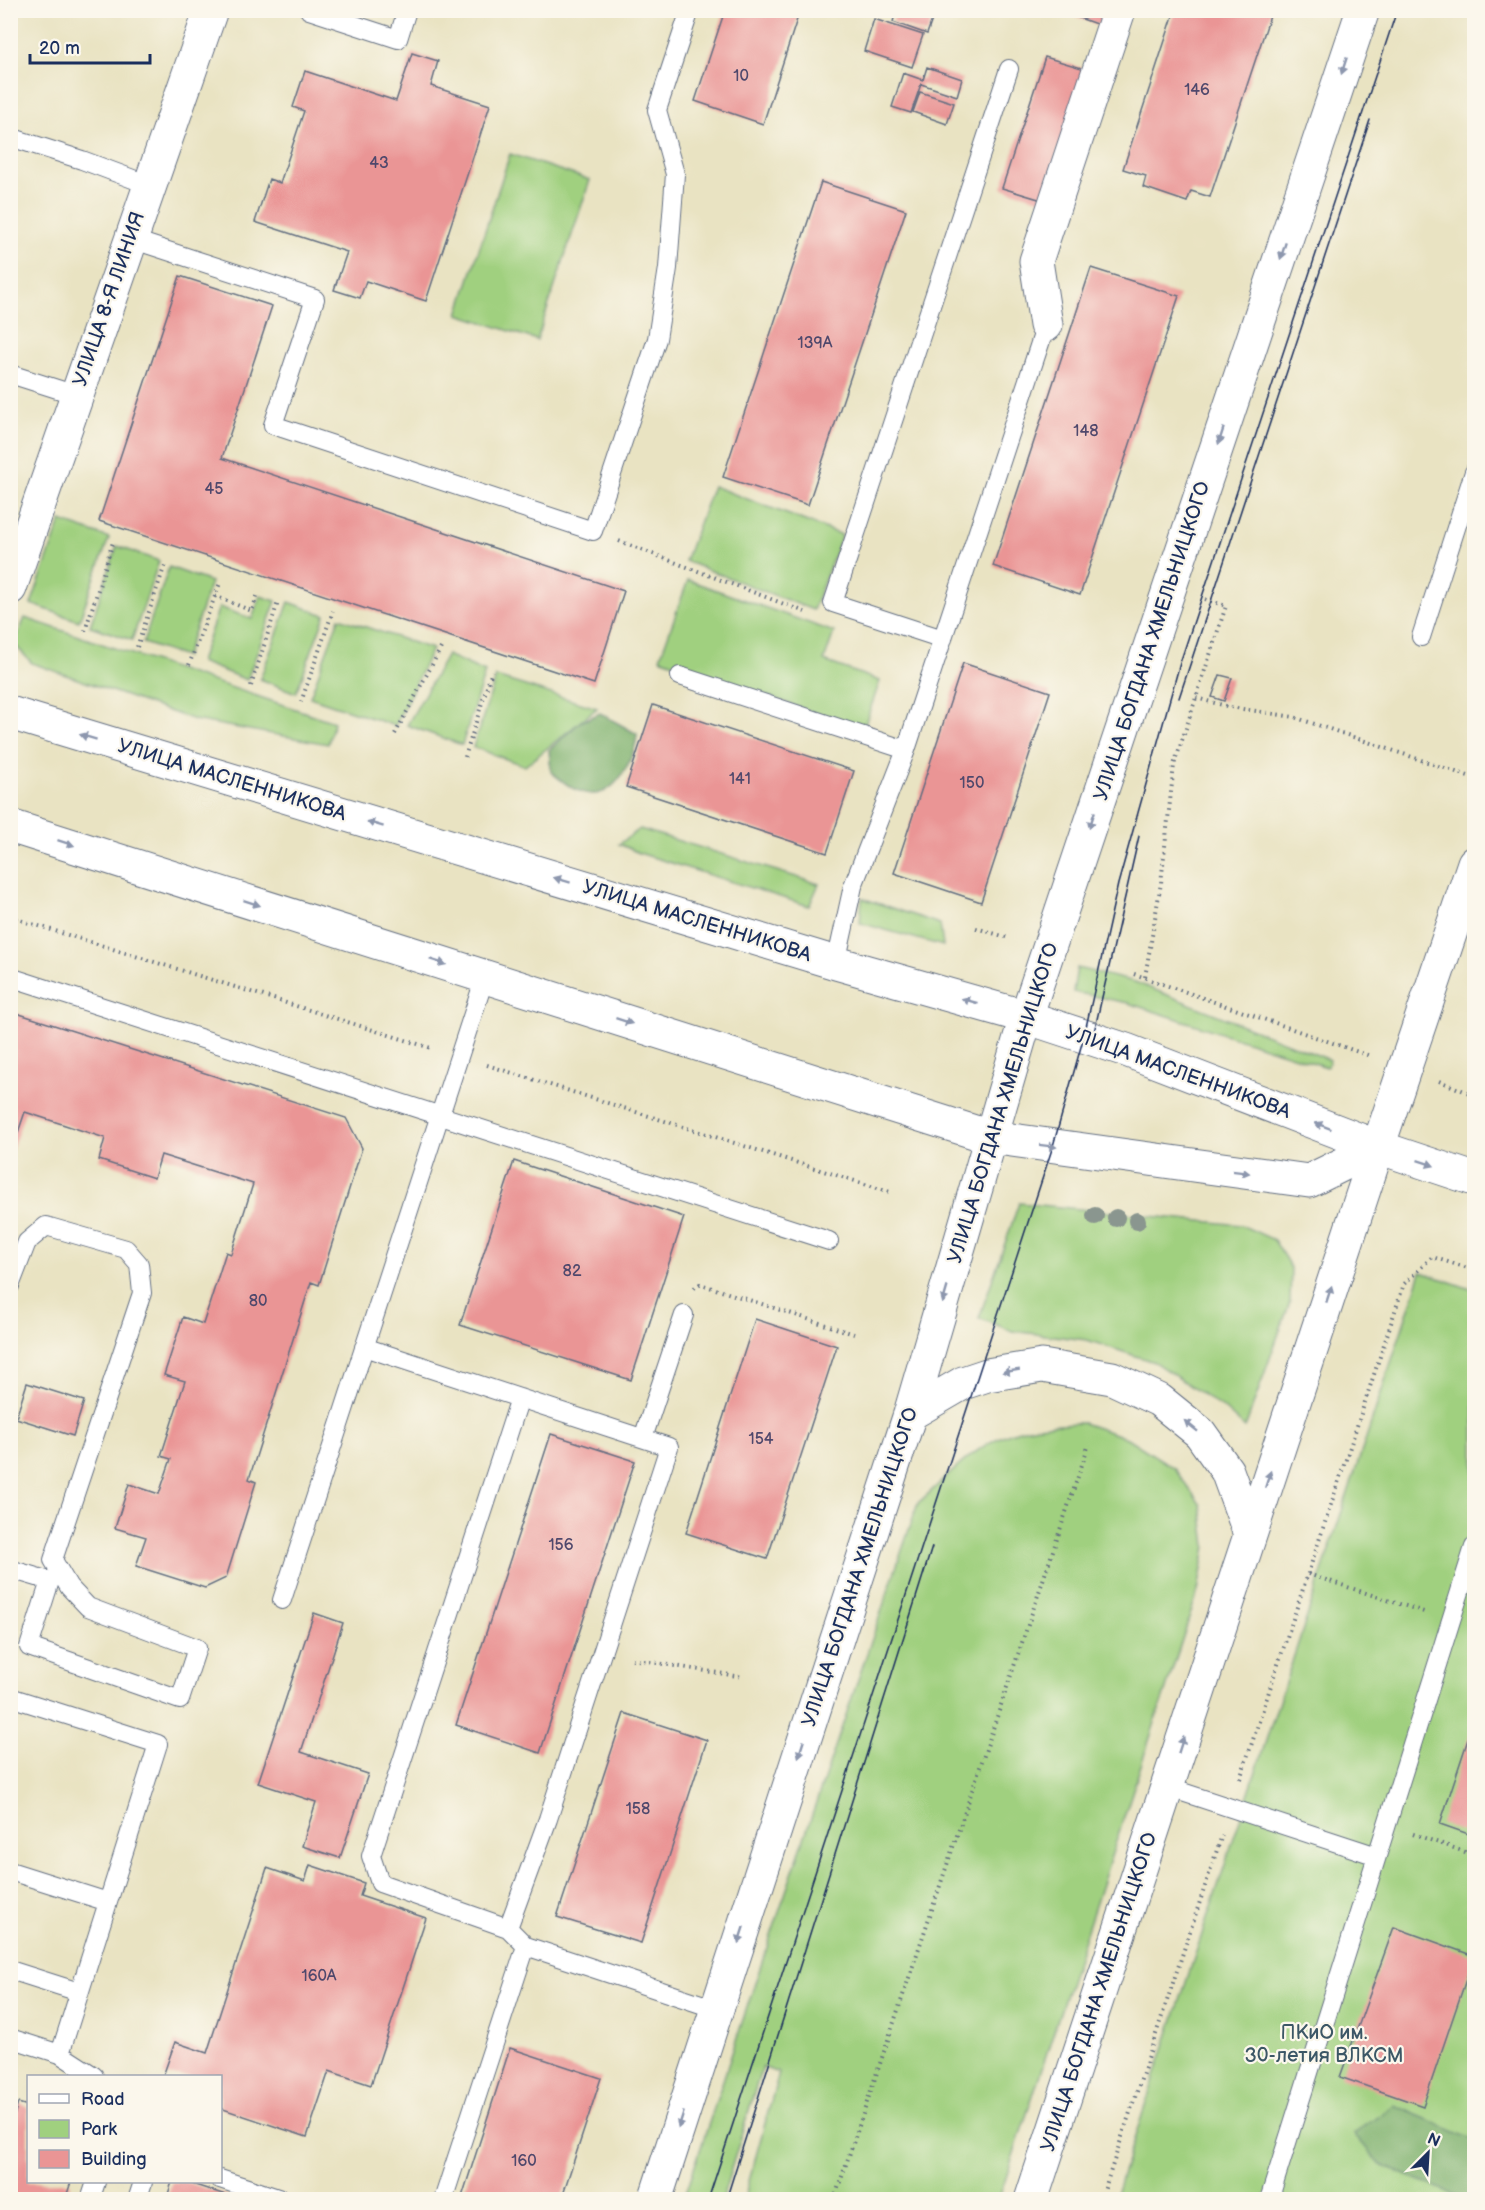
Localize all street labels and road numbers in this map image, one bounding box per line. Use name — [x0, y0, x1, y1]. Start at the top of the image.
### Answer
street label: УЛИЦА 8-Я ЛИНИЯ — [68, 209, 150, 389]
street label: УЛИЦА БОГДАНА ХМЕЛЬНИЦКОГО — [1089, 478, 1215, 804]
street label: УЛИЦА МАСЛЕННИКОВА — [115, 734, 350, 826]
street label: УЛИЦА МАСЛЕННИКОВА — [580, 875, 815, 967]
street label: УЛИЦА БОГДАНА ХМЕЛЬНИЦКОГО — [943, 940, 1063, 1266]
street label: УЛИЦА МАСЛЕННИКОВА — [1062, 1020, 1295, 1124]
street label: УЛИЦА БОГДАНА ХМЕЛЬНИЦКОГО — [797, 1404, 923, 1730]
street label: УЛИЦА БОГДАНА ХМЕЛЬНИЦКОГО — [1036, 1829, 1162, 2155]

